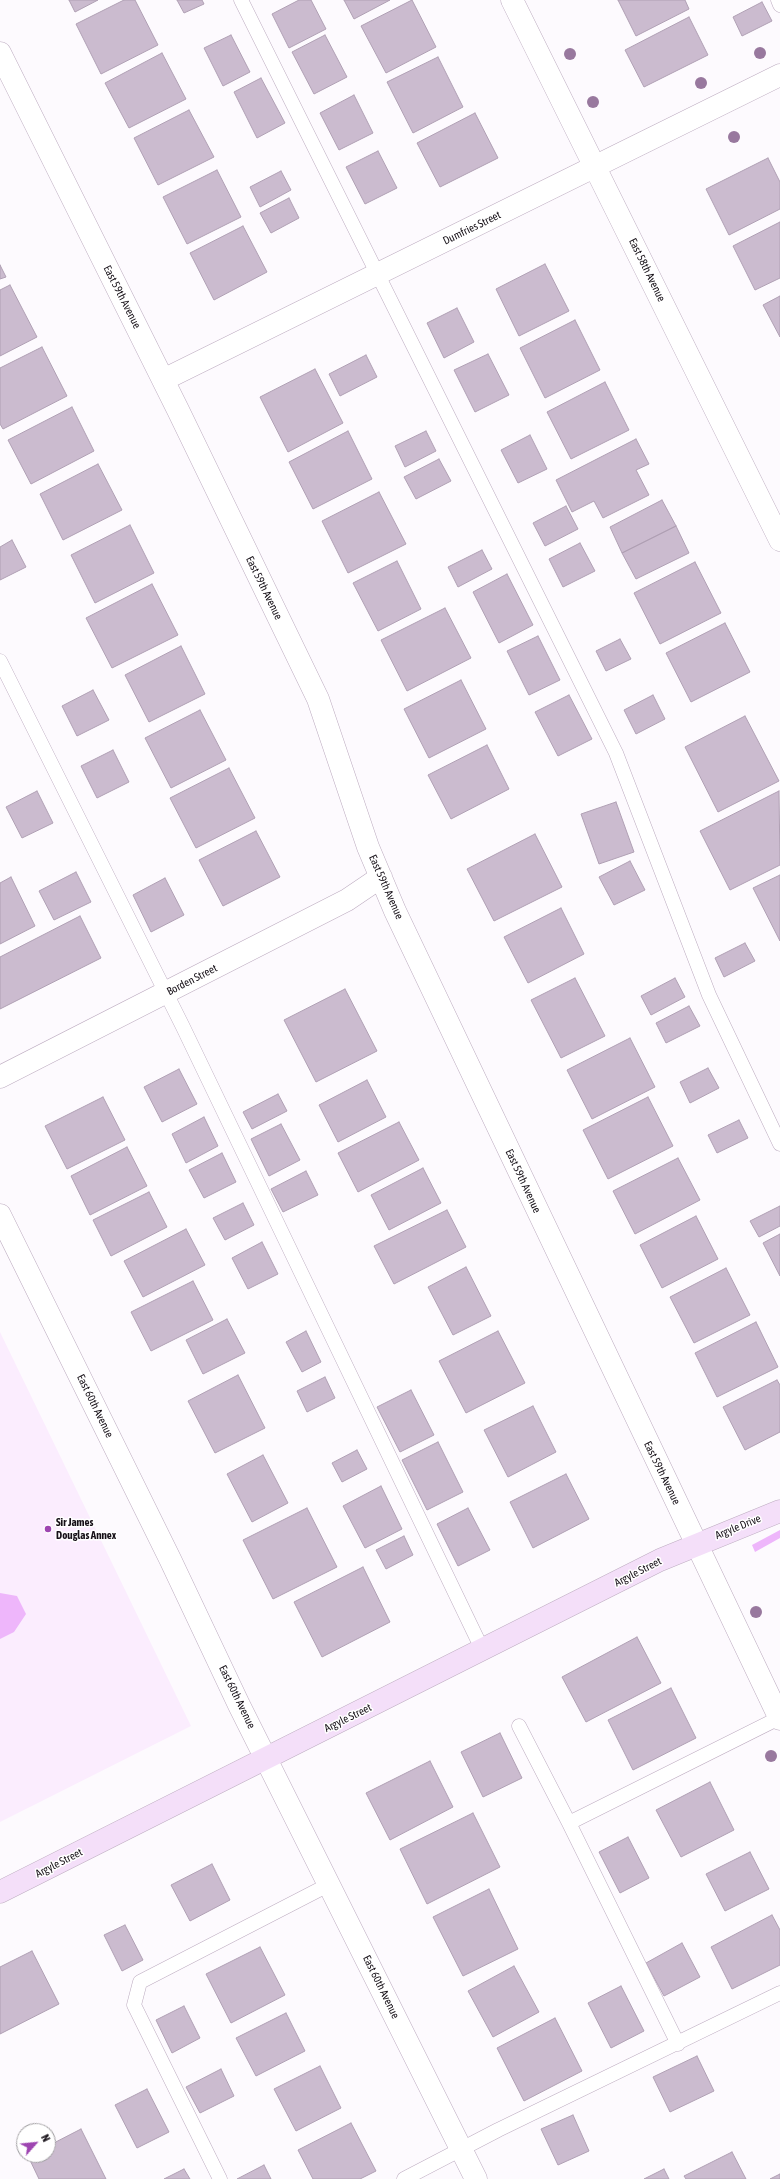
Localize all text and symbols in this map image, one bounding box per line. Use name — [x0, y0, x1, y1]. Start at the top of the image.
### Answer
street label: Dumfries Street — [441, 208, 503, 248]
street label: East 58th Avenue — [626, 236, 668, 304]
street label: East 59th Avenue — [100, 263, 144, 331]
street label: East 59th Avenue — [243, 554, 285, 622]
street label: East 59th Avenue — [366, 853, 406, 921]
street label: Borden Street — [165, 962, 219, 998]
street label: East 59th Avenue — [502, 1147, 544, 1215]
street label: East 60th Avenue — [74, 1372, 116, 1440]
street label: East 59th Avenue — [641, 1439, 683, 1507]
street label: Argyle Drive — [713, 1512, 763, 1542]
place label: Sir James Douglas Annex — [56, 1516, 116, 1542]
marker: Sir James Douglas Annex — [43, 1524, 53, 1534]
street label: Argyle Street — [612, 1555, 664, 1589]
street label: East 60th Avenue — [216, 1663, 258, 1731]
street label: Argyle Street — [322, 1701, 374, 1735]
street label: Argyle Street — [33, 1846, 85, 1880]
street label: East 60th Avenue — [360, 1953, 402, 2021]
north arrow — [16, 2123, 56, 2163]
text: N — [39, 2132, 53, 2144]

